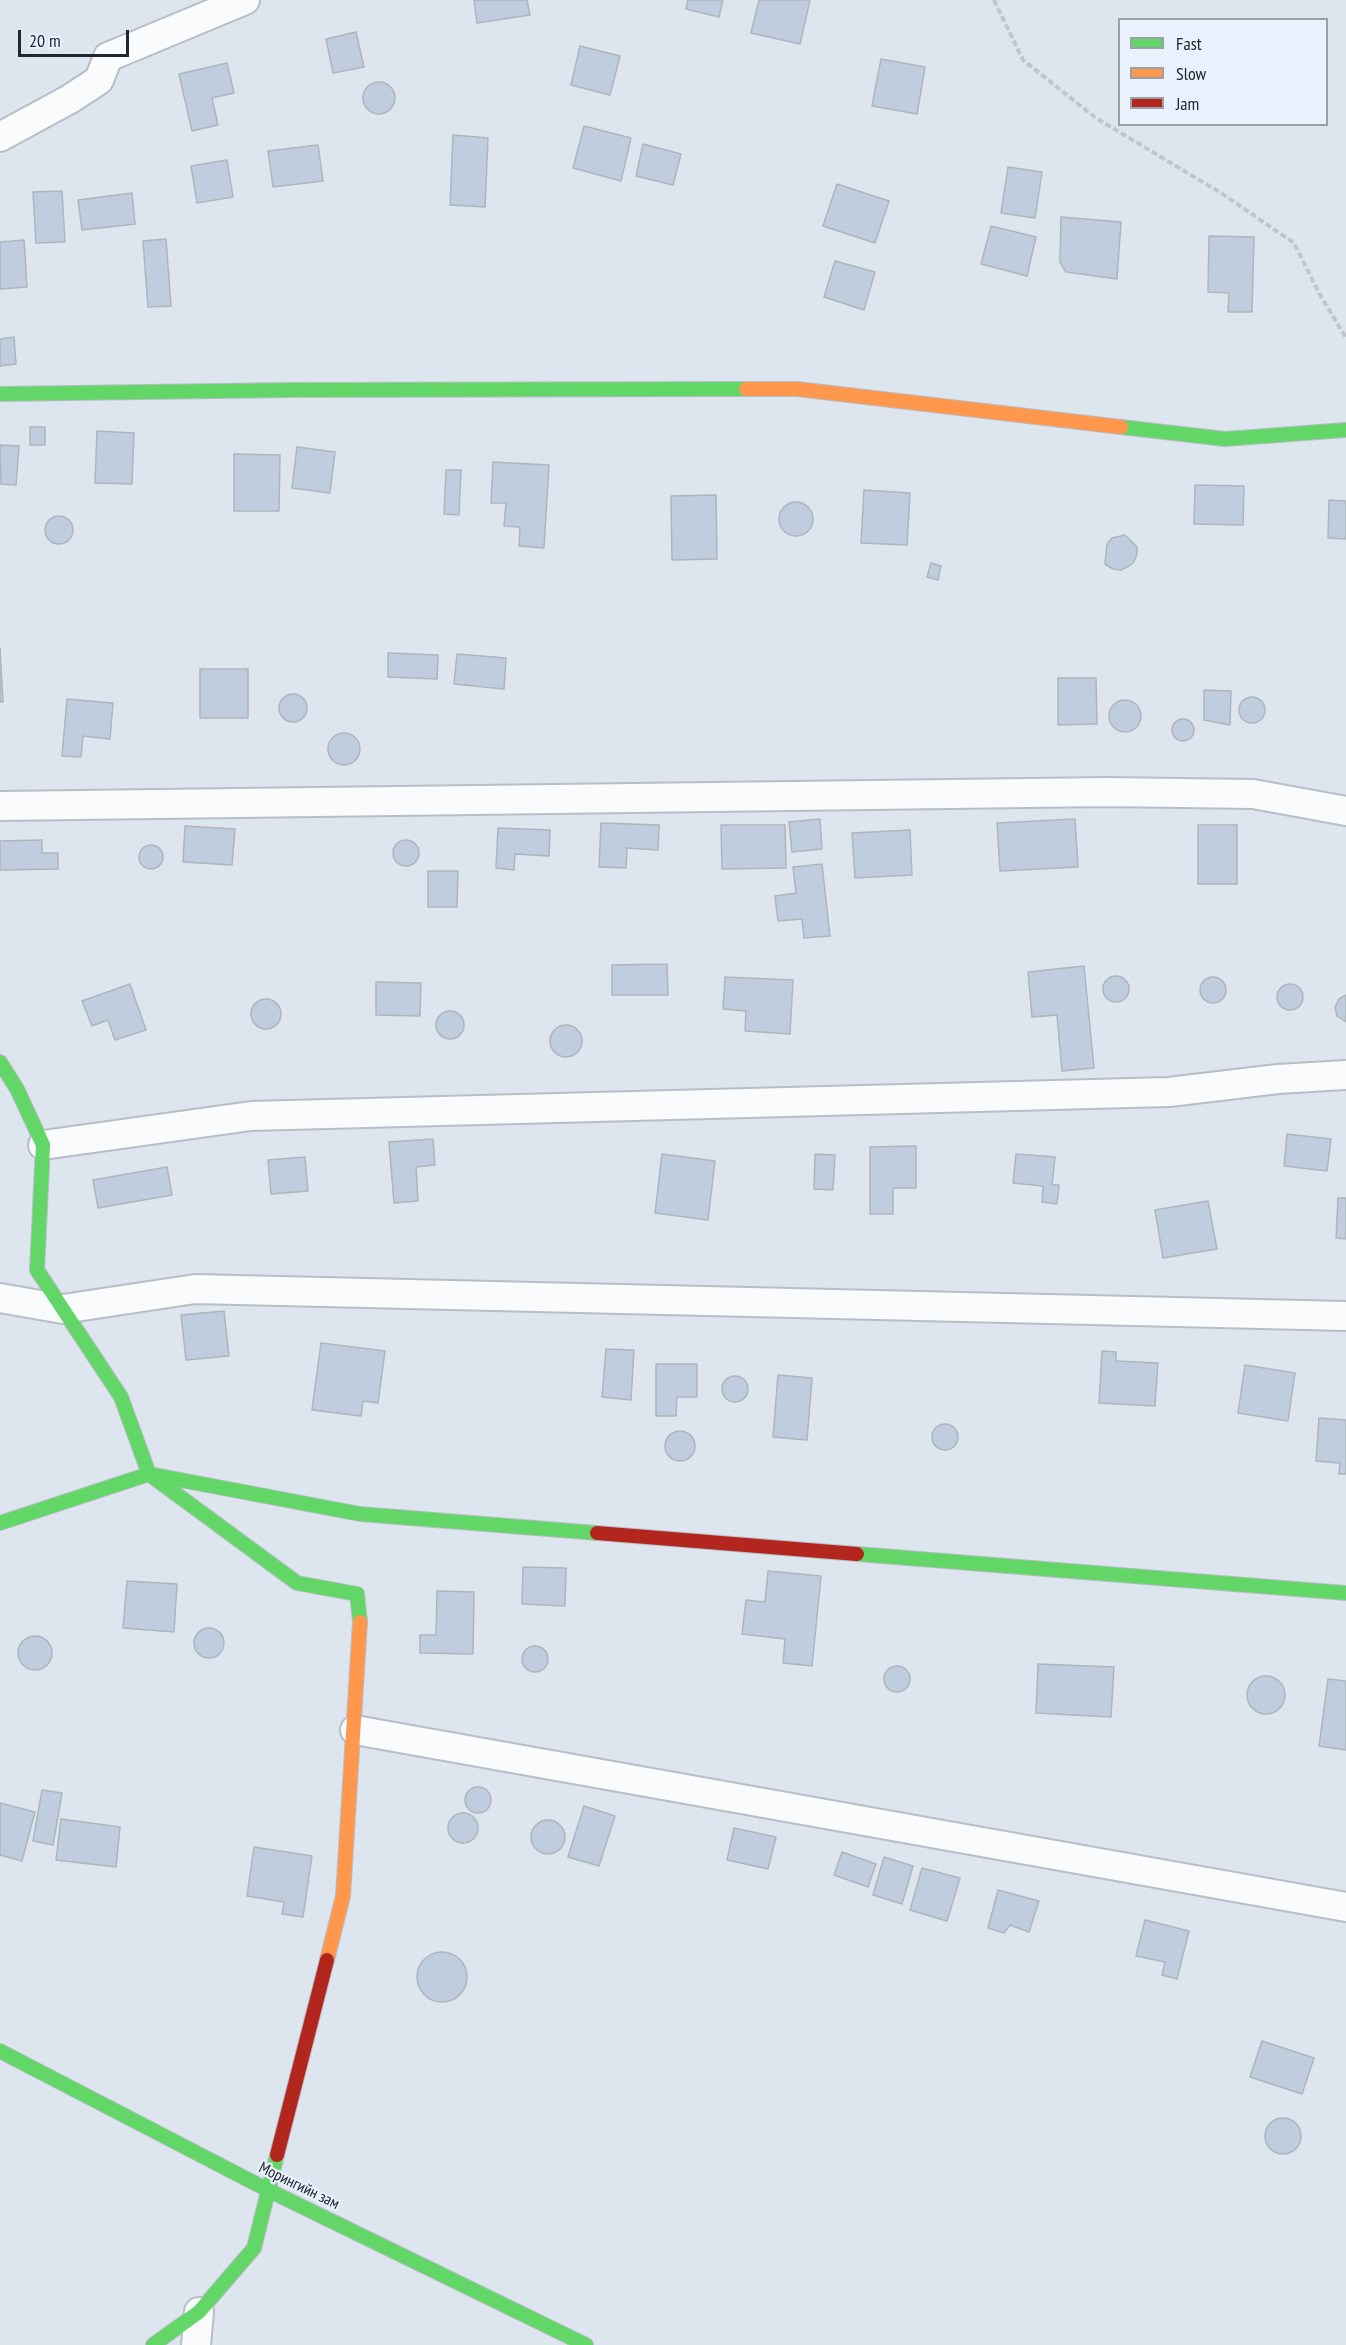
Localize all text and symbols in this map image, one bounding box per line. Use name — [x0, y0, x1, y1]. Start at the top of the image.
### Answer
scale bar — [21, 18, 132, 56]
legend — [1118, 18, 1328, 126]
text: 20 m — [29, 29, 61, 52]
text: Fast — [1176, 32, 1202, 55]
text: Slow — [1176, 62, 1206, 85]
text: Jam — [1176, 92, 1199, 115]
street label: Морингийн зам — [255, 2158, 343, 2214]

